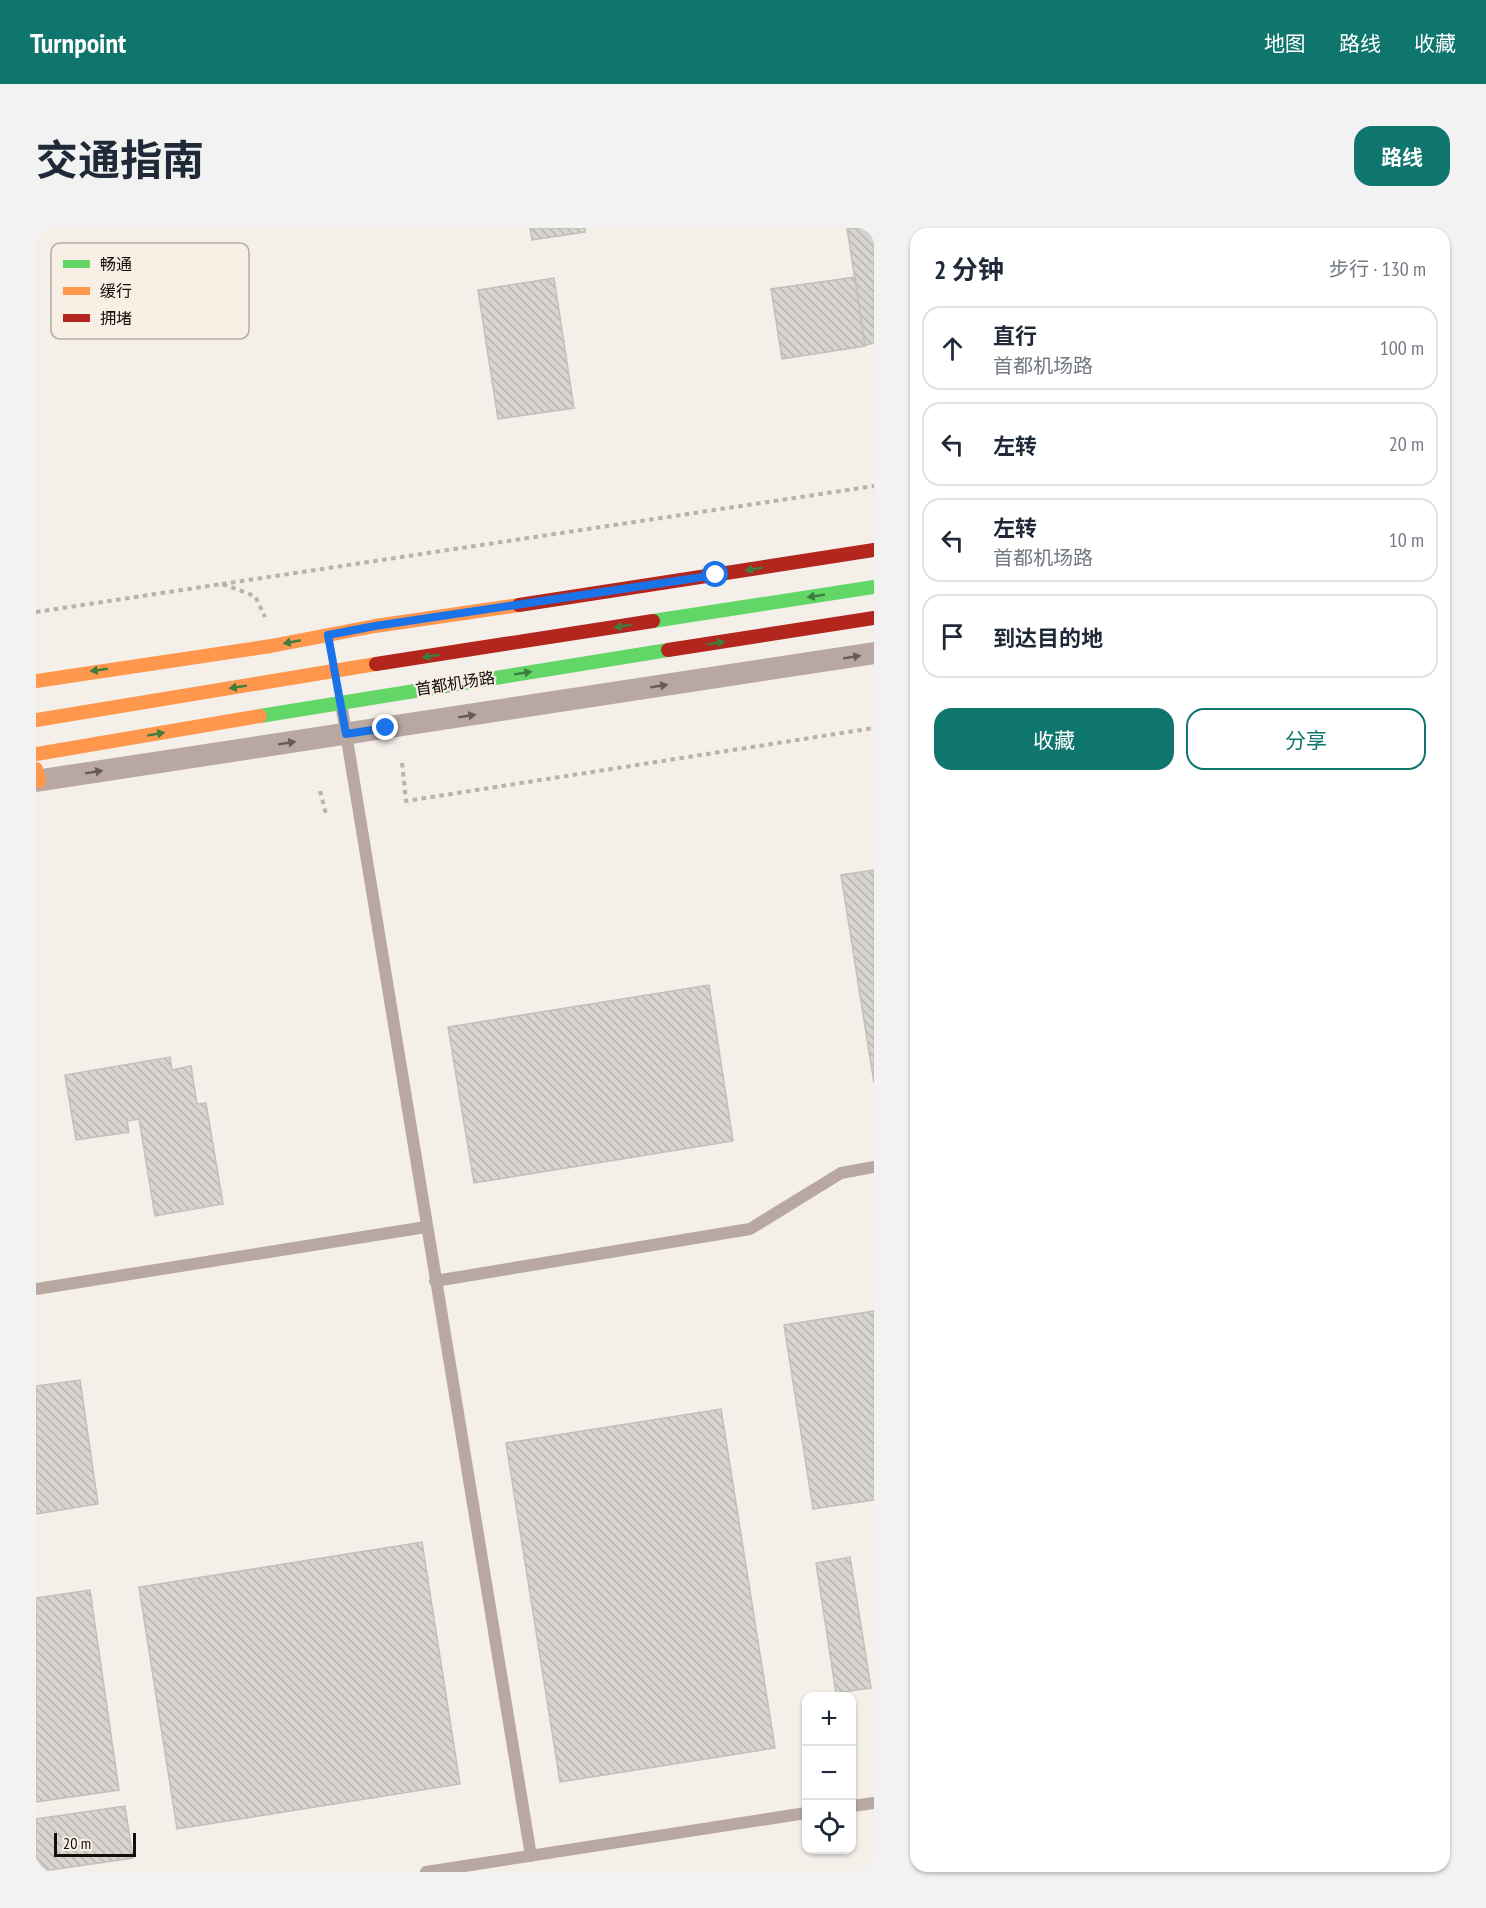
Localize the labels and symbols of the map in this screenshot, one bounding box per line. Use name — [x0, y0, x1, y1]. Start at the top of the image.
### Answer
legend — [51, 243, 249, 339]
text: 畅通 — [100, 254, 132, 274]
text: 缓行 — [100, 281, 132, 301]
text: 拥堵 — [100, 308, 132, 328]
route start — [702, 561, 728, 587]
one-way arrow — [744, 565, 763, 574]
one-way arrow — [807, 592, 826, 601]
one-way arrow — [614, 622, 633, 631]
one-way arrow — [282, 638, 301, 647]
one-way arrow — [706, 638, 725, 647]
one-way arrow — [421, 651, 440, 660]
one-way arrow — [843, 652, 862, 661]
one-way arrow — [89, 666, 108, 675]
street label: 首都机场路 — [414, 667, 496, 699]
one-way arrow — [513, 668, 532, 677]
one-way arrow — [229, 682, 248, 691]
one-way arrow — [650, 682, 669, 691]
one-way arrow — [457, 711, 476, 720]
route end — [372, 714, 398, 740]
one-way arrow — [146, 729, 165, 738]
one-way arrow — [277, 738, 296, 747]
one-way arrow — [84, 768, 103, 777]
scale bar — [54, 1830, 136, 1858]

